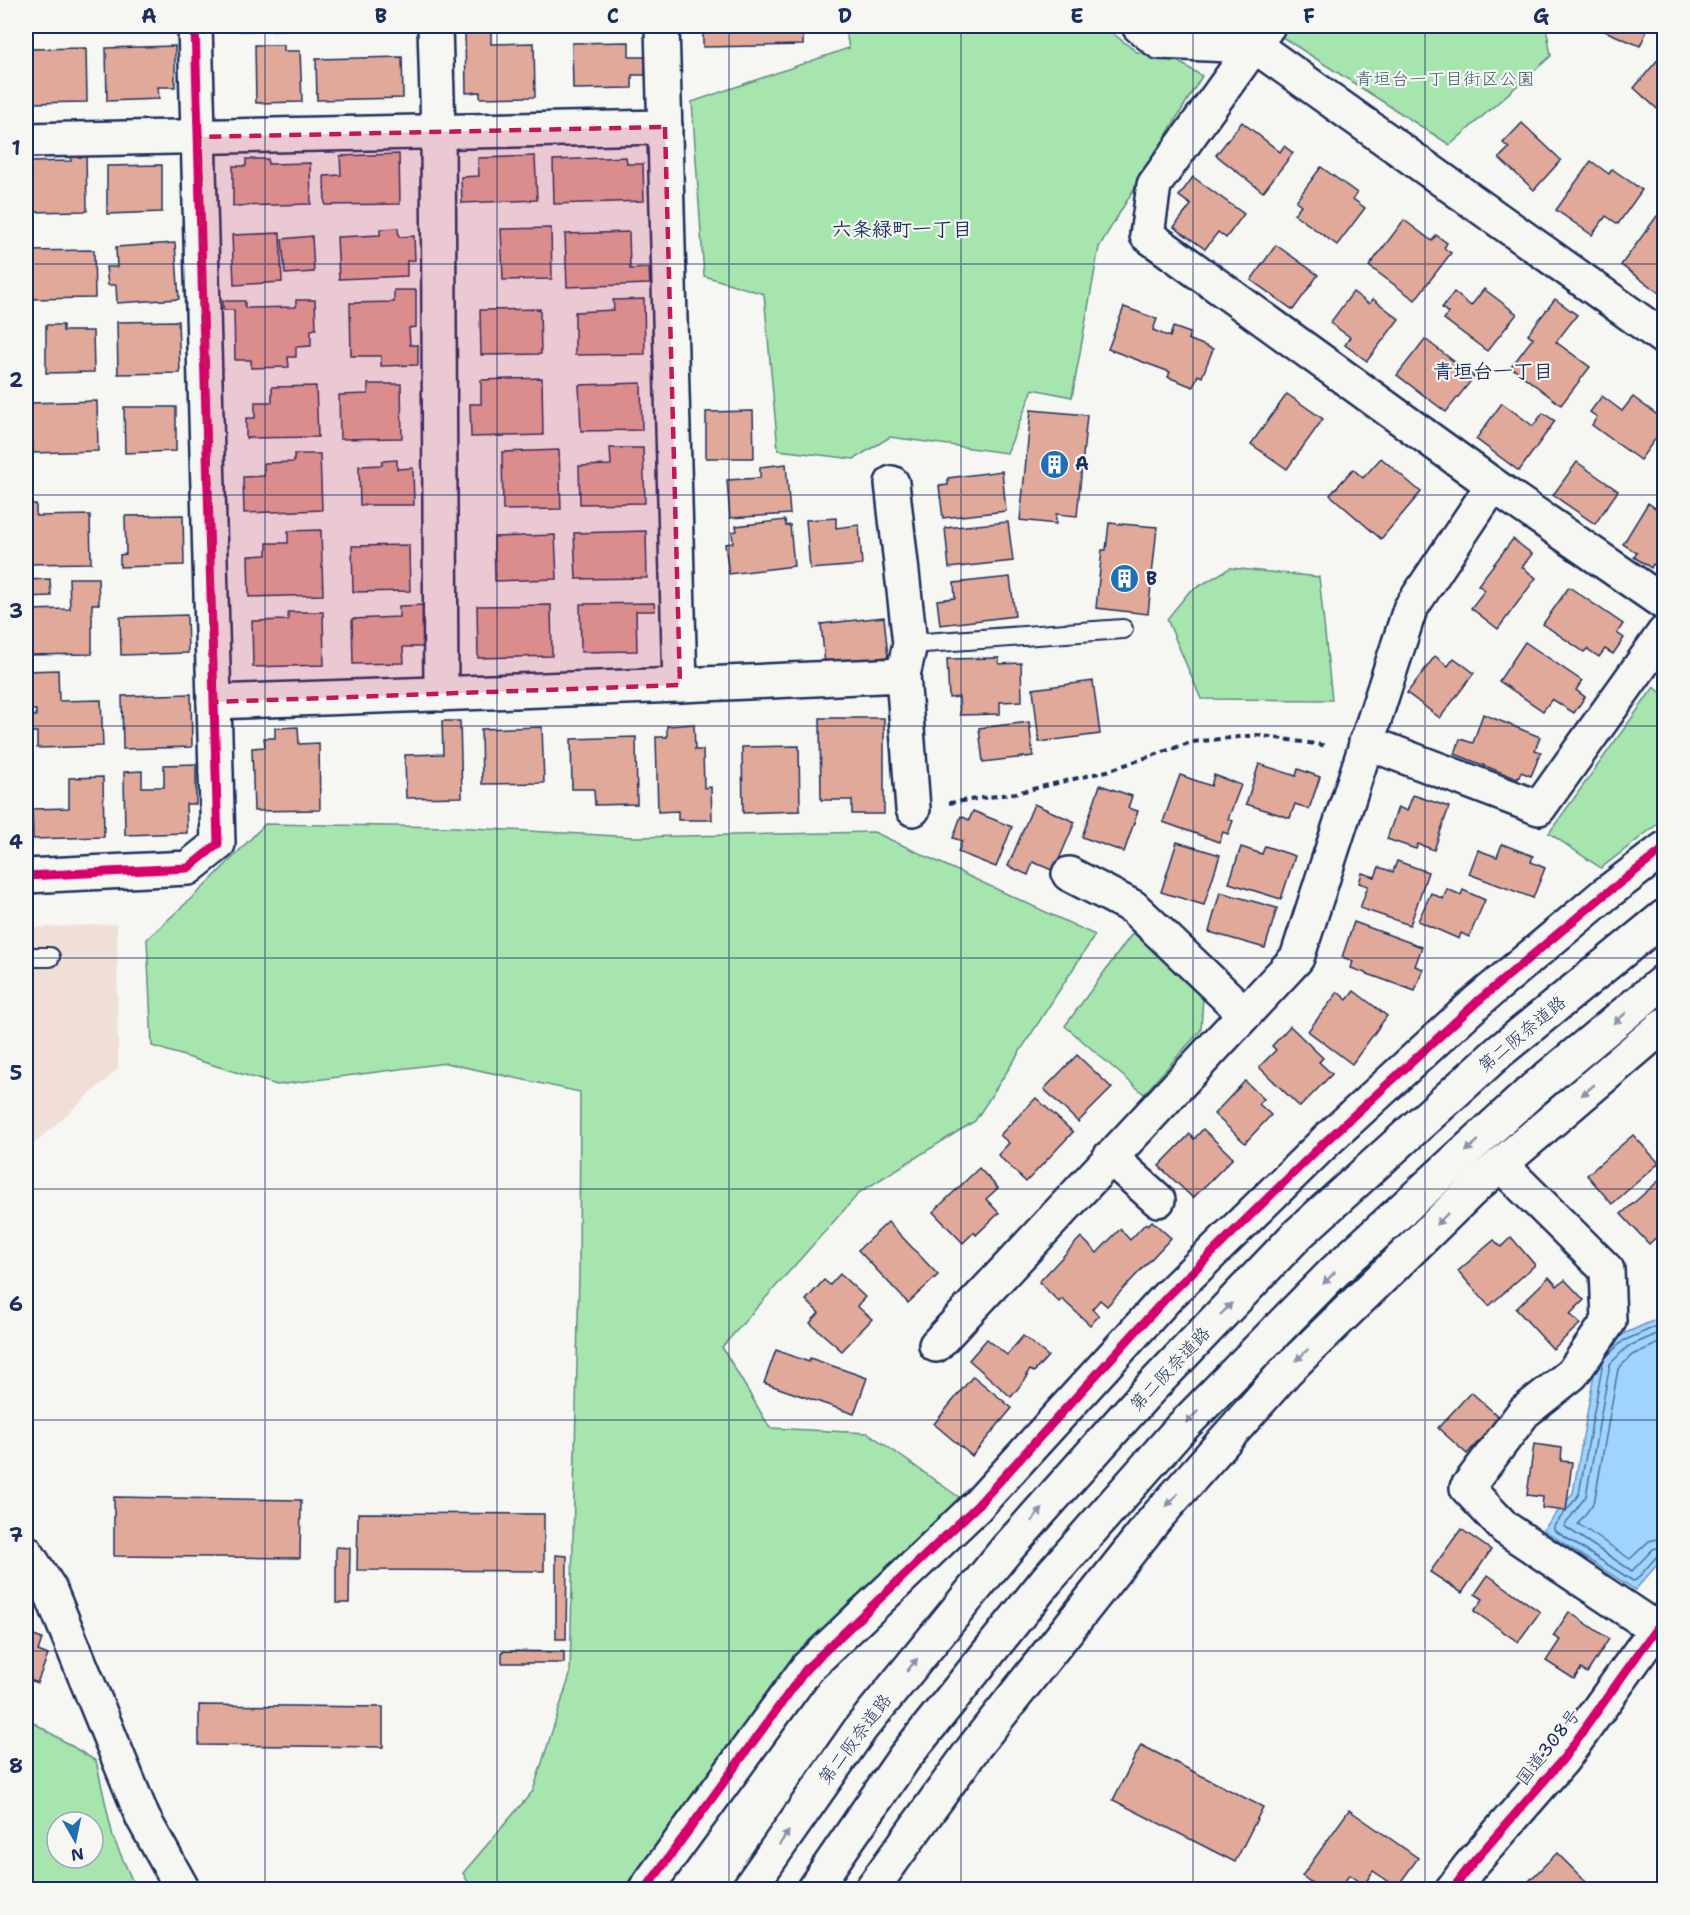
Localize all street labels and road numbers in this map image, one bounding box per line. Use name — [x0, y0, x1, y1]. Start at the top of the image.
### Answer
street label: 第二阪奈道路 — [1473, 990, 1571, 1078]
street label: 第二阪奈道路 — [1124, 1321, 1216, 1417]
street label: 第二阪奈道路 — [813, 1689, 897, 1789]
street label: 国道308号 — [1510, 1704, 1586, 1790]

